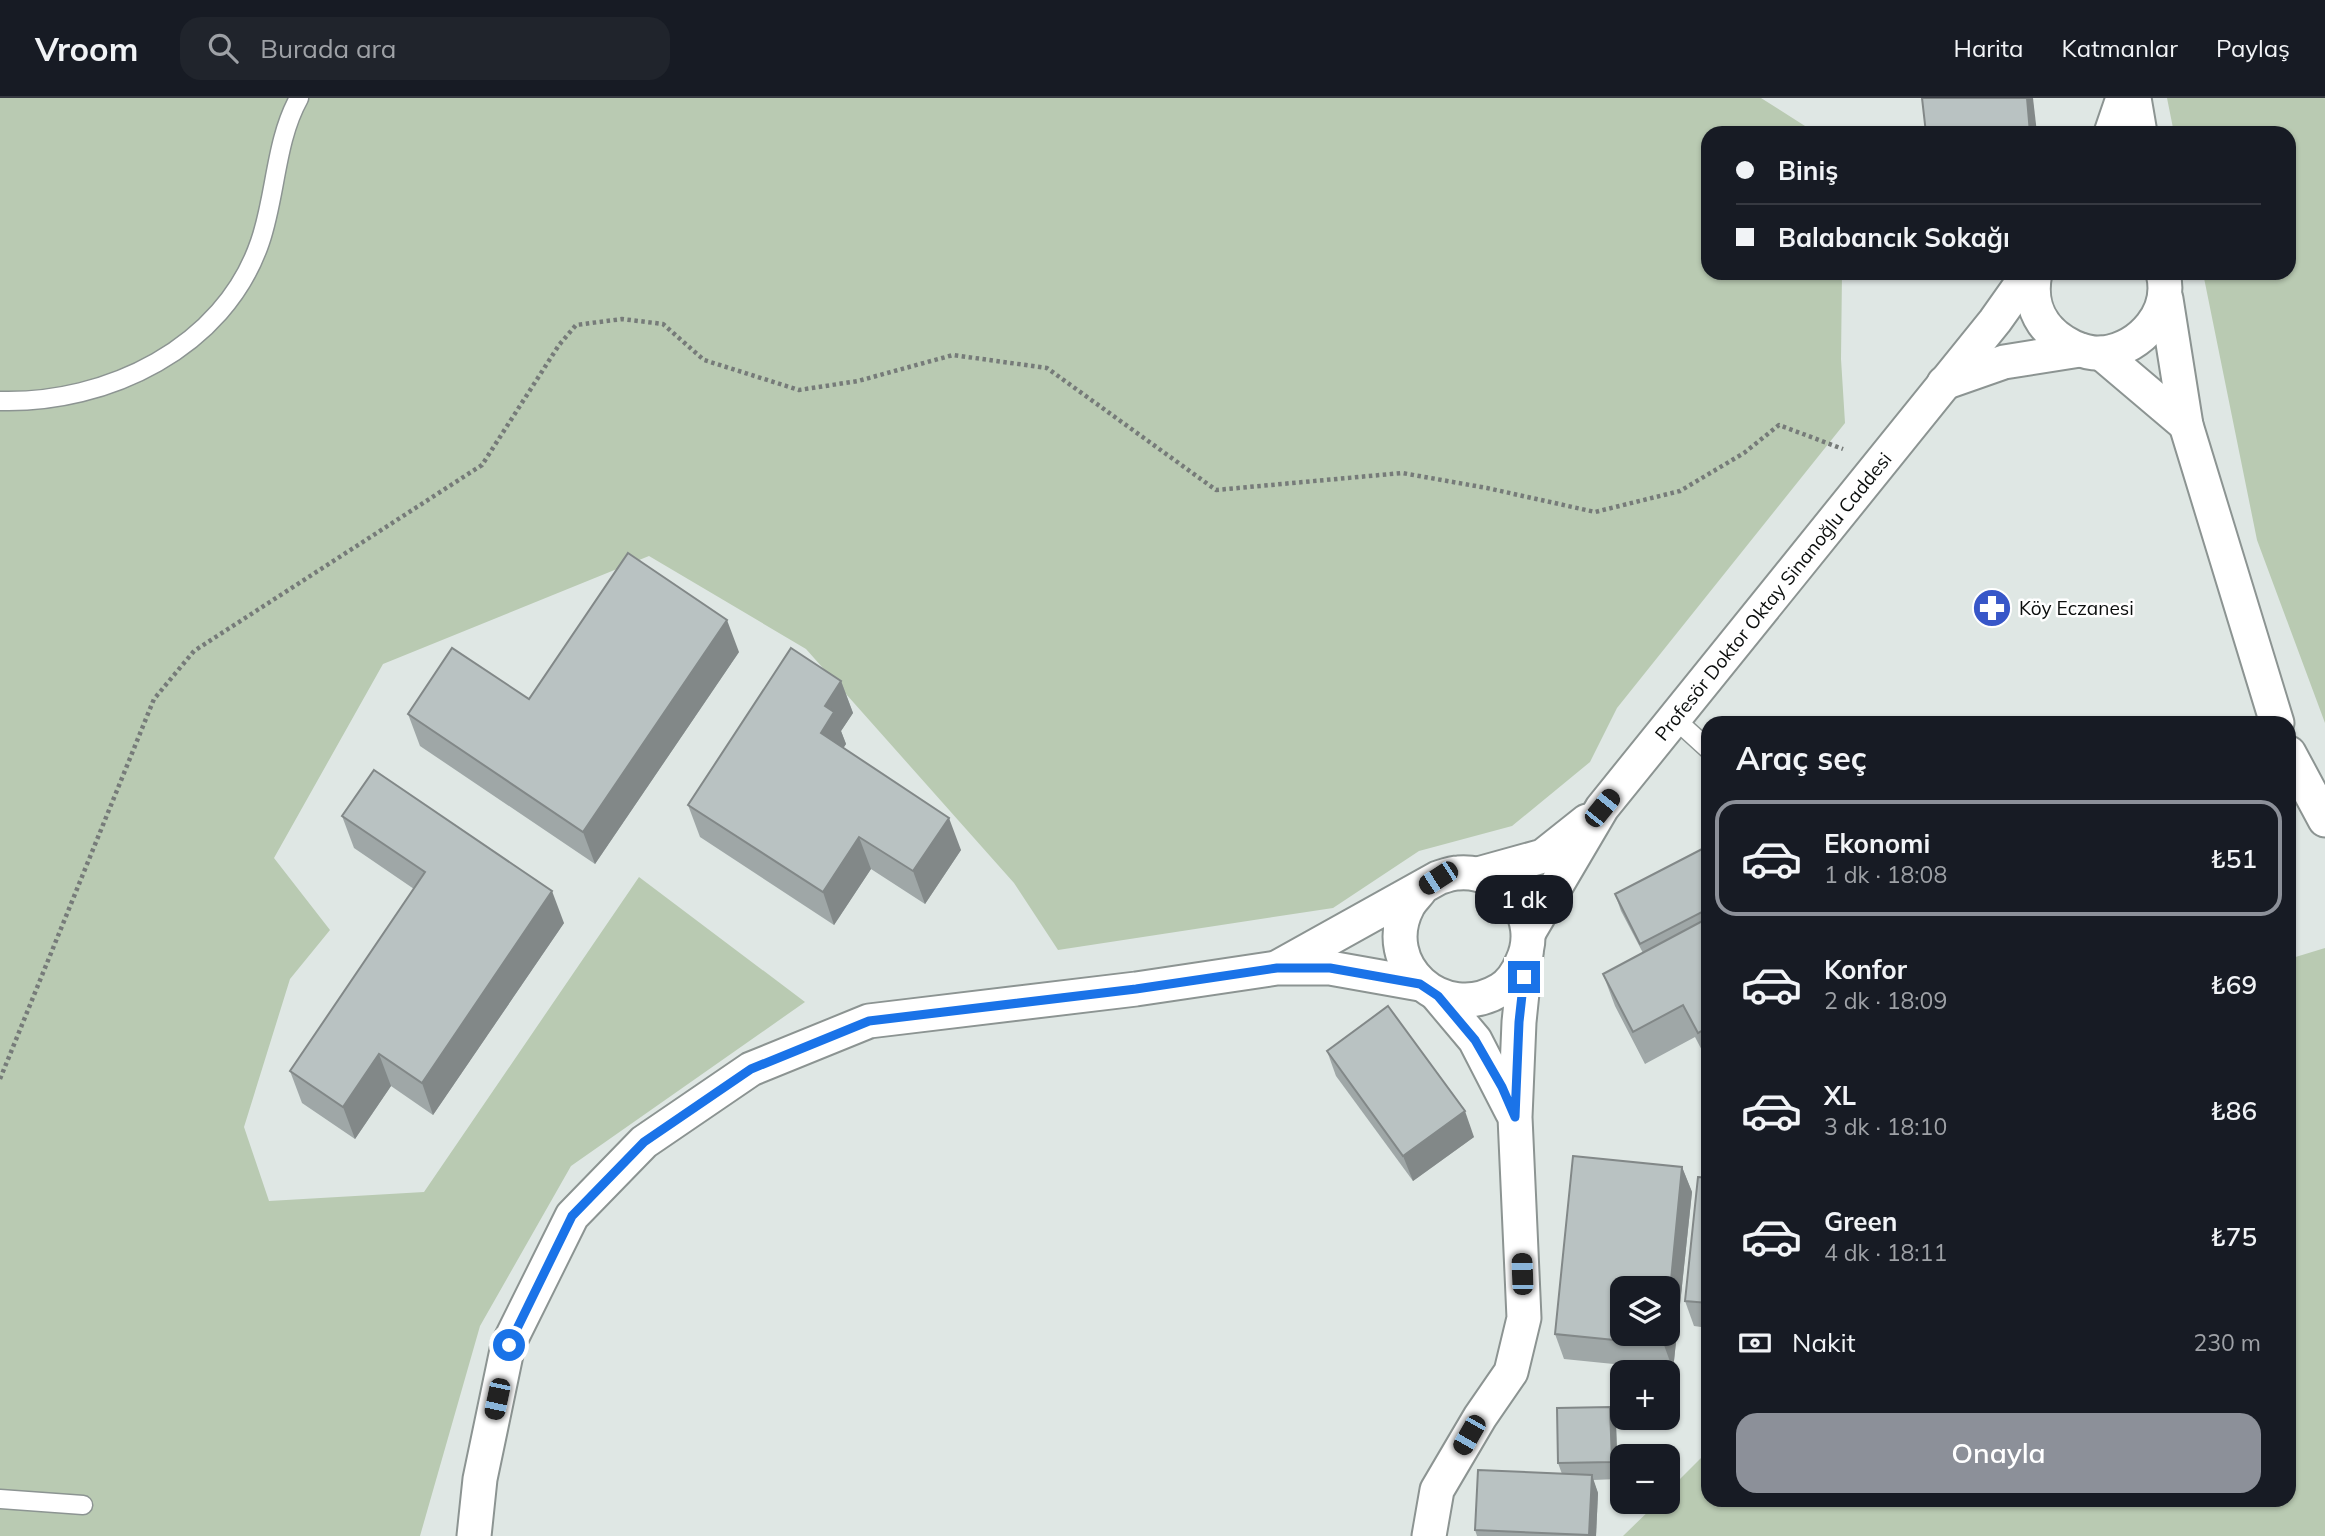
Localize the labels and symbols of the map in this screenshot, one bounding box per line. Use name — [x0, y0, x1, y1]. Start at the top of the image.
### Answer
street label: Profesör Doktor Oktay Sinanoğlu Caddesi — [1649, 447, 1896, 745]
pharmacy icon: Köy Eczanesi — [1971, 587, 2013, 629]
place label: Köy Eczanesi — [2019, 596, 2134, 620]
car — [1581, 785, 1624, 831]
car — [1415, 858, 1462, 898]
callout: 1 dk — [1475, 876, 1573, 924]
route end — [1508, 961, 1540, 993]
car — [1511, 1253, 1534, 1295]
route start — [493, 1329, 525, 1361]
car — [483, 1376, 512, 1422]
car — [1450, 1412, 1489, 1458]

